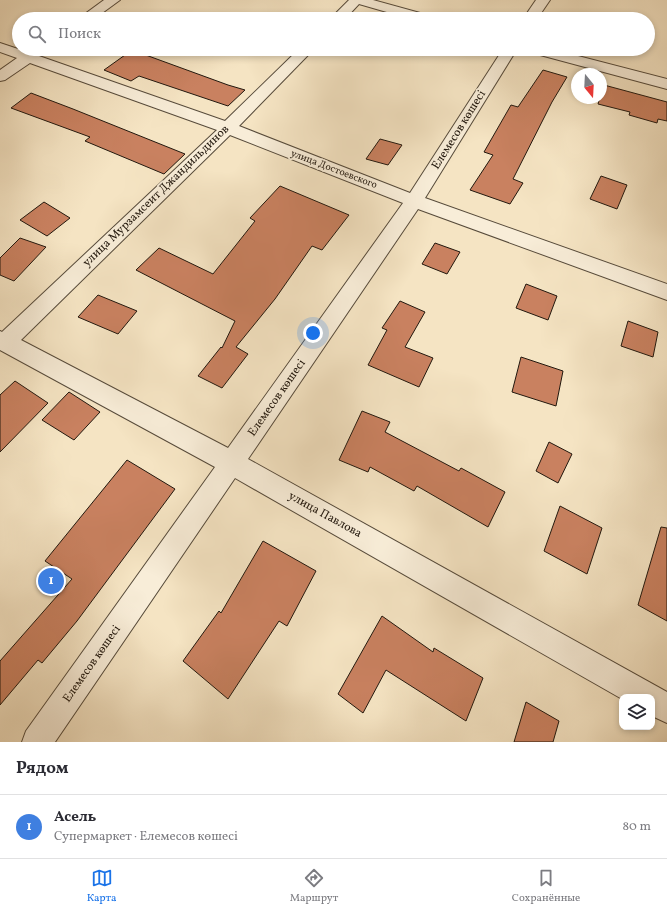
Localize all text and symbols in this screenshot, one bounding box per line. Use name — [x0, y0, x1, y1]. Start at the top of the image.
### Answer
search box — [12, 12, 655, 56]
icon: search — [26, 23, 48, 45]
text: Поиск — [58, 24, 101, 45]
north arrow — [571, 68, 607, 104]
street label: Елемесов көшесі — [428, 87, 490, 173]
street label: улица Мурзамсеит Джандильдинов — [79, 121, 233, 271]
street label: улица Достоевского — [289, 146, 379, 192]
your location — [303, 323, 323, 343]
street label: Елемесов көшесі — [244, 356, 310, 440]
street label: улица Павлова — [285, 488, 365, 542]
pin: 1 — [38, 566, 64, 596]
street label: Елемесов көшесі — [59, 622, 125, 706]
map controls — [619, 694, 655, 730]
button: layers — [619, 694, 655, 730]
text: Рядом — [16, 757, 69, 780]
text: Асель — [54, 807, 96, 828]
text: 1 — [26, 818, 32, 836]
text: 80 m — [622, 818, 651, 836]
text: Супермаркет · Елемесов көшесі — [54, 828, 238, 846]
tab: Карта — [87, 867, 117, 906]
tab: Маршрут — [290, 867, 338, 906]
tab: Сохранённые — [512, 867, 580, 906]

